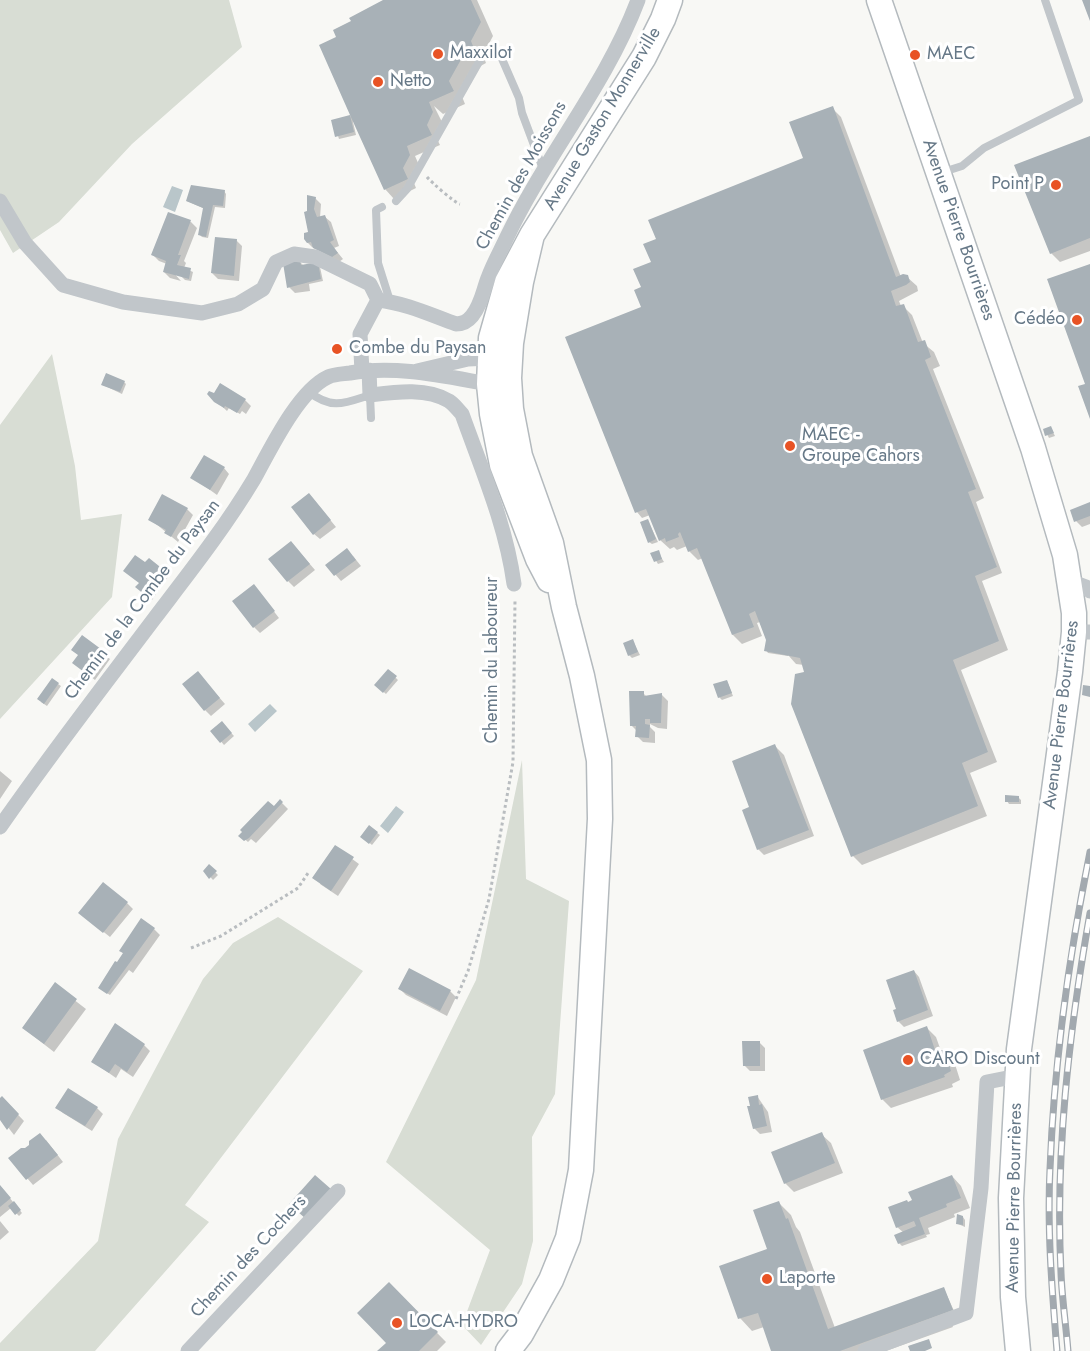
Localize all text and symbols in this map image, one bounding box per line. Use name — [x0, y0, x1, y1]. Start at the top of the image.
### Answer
street label: Avenue Gaston Monnerville — [540, 24, 666, 214]
place label: Maxxilot — [450, 43, 512, 65]
place label: MAEC — [927, 44, 976, 66]
marker: Maxxilot — [431, 47, 445, 61]
marker: MAEC — [908, 48, 922, 62]
place label: Netto — [390, 71, 432, 93]
marker: Netto — [371, 75, 385, 89]
street label: Chemin des Moissons — [472, 98, 572, 254]
street label: Avenue Pierre Bourrières — [917, 137, 999, 323]
place label: Point P — [991, 174, 1044, 196]
marker: Point P — [1049, 178, 1063, 192]
place label: Cédéo — [1014, 309, 1065, 331]
marker: Cédéo — [1070, 313, 1084, 327]
place label: Combe du Paysan — [349, 338, 486, 360]
marker: Combe du Paysan — [330, 342, 344, 356]
place label: MAEC - Groupe Cahors — [802, 425, 920, 468]
marker: MAEC - Groupe Cahors — [783, 439, 797, 453]
street label: Chemin de la Combe du Paysan — [61, 496, 225, 704]
street label: Chemin du Laboureur — [482, 577, 504, 743]
street label: Avenue Pierre Bourrières — [1040, 619, 1084, 811]
place label: CARO Discount — [920, 1049, 1039, 1071]
marker: CARO Discount — [901, 1053, 915, 1067]
street label: Avenue Pierre Bourrières — [1003, 1103, 1027, 1293]
street label: Chemin des Cochers — [187, 1191, 311, 1323]
place label: Laporte — [779, 1268, 836, 1290]
marker: Laporte — [760, 1272, 774, 1286]
place label: LOCA-HYDRO — [409, 1312, 518, 1334]
marker: LOCA-HYDRO — [390, 1316, 404, 1330]

